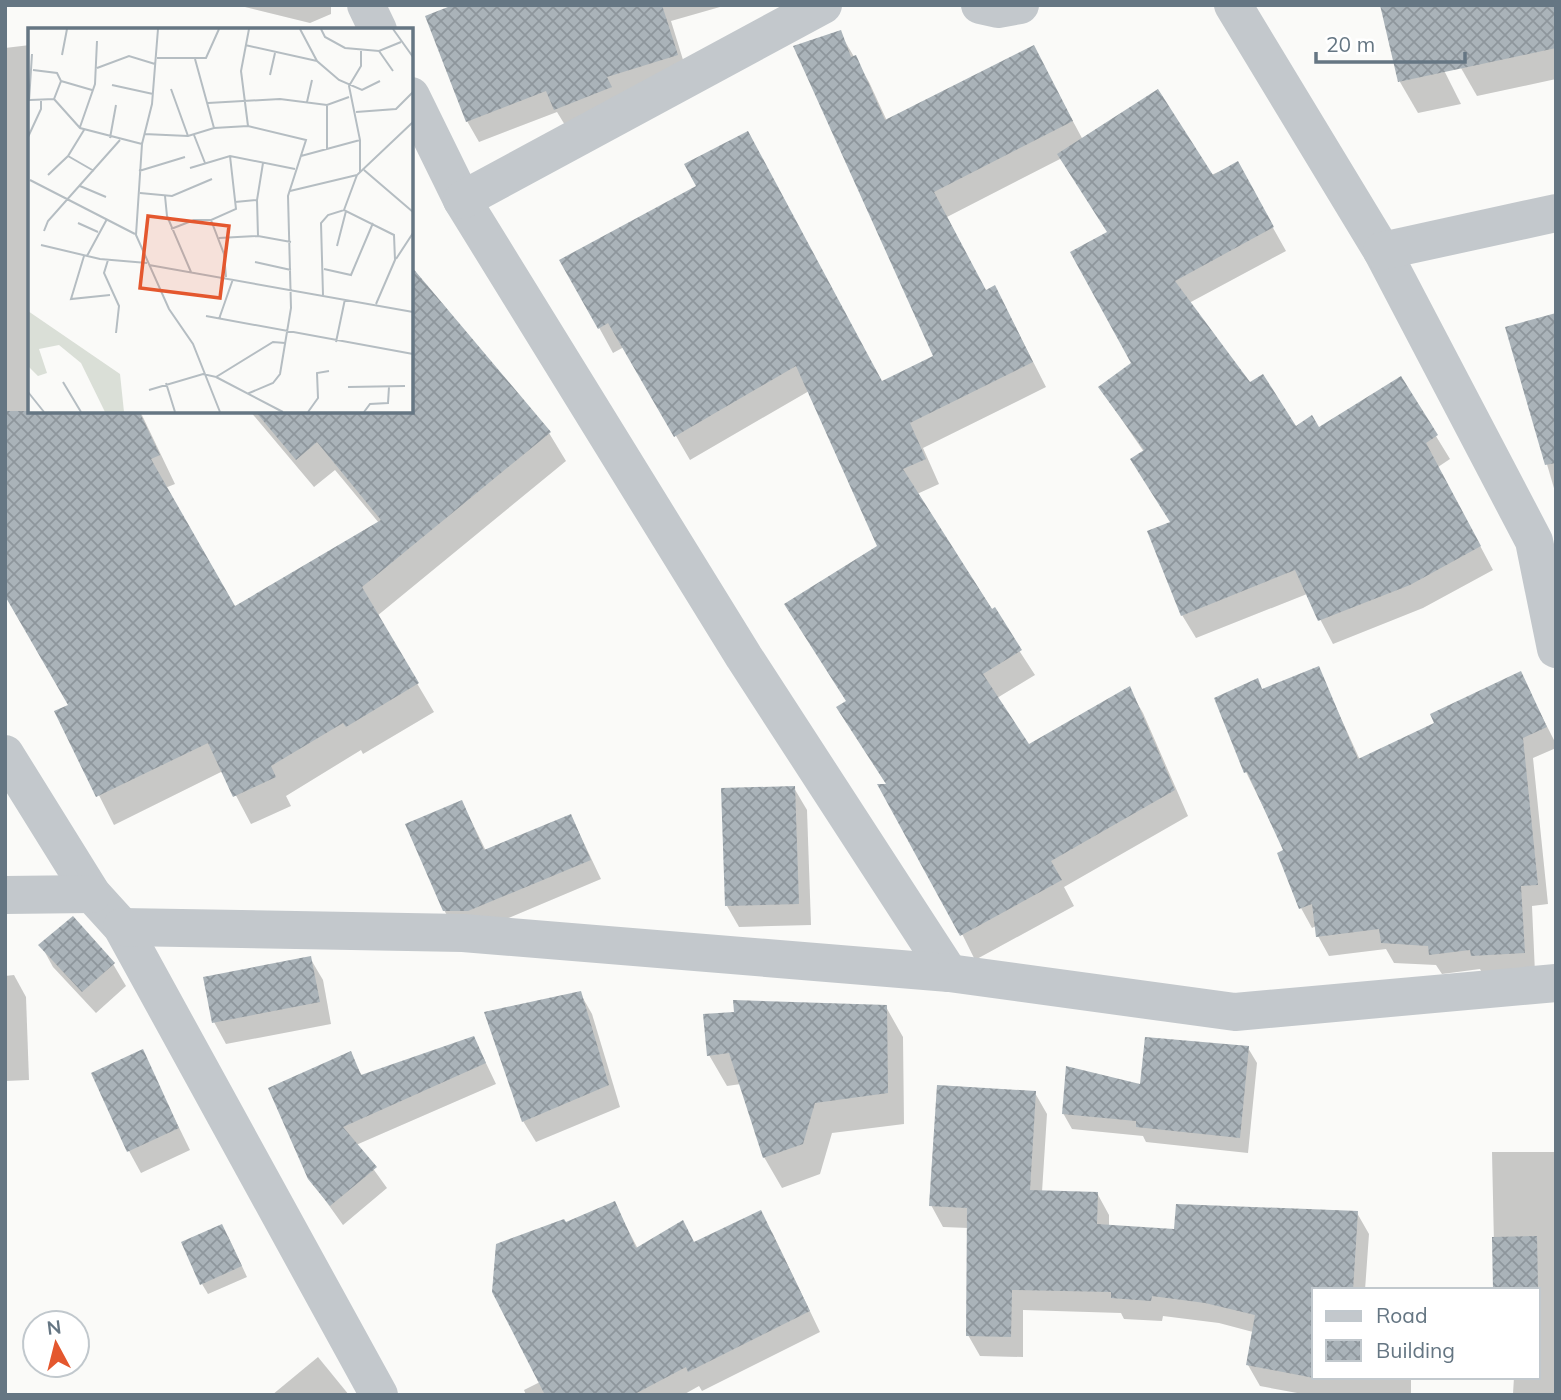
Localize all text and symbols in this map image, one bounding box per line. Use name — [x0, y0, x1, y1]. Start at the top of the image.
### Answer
scale bar — [1316, 21, 1465, 65]
inset map — [28, 28, 413, 413]
text: 20 m — [1326, 31, 1375, 57]
legend — [1312, 1288, 1540, 1379]
text: Road — [1376, 1302, 1427, 1328]
north arrow — [21, 1309, 91, 1379]
text: N — [45, 1314, 63, 1340]
text: Building — [1376, 1337, 1455, 1363]

